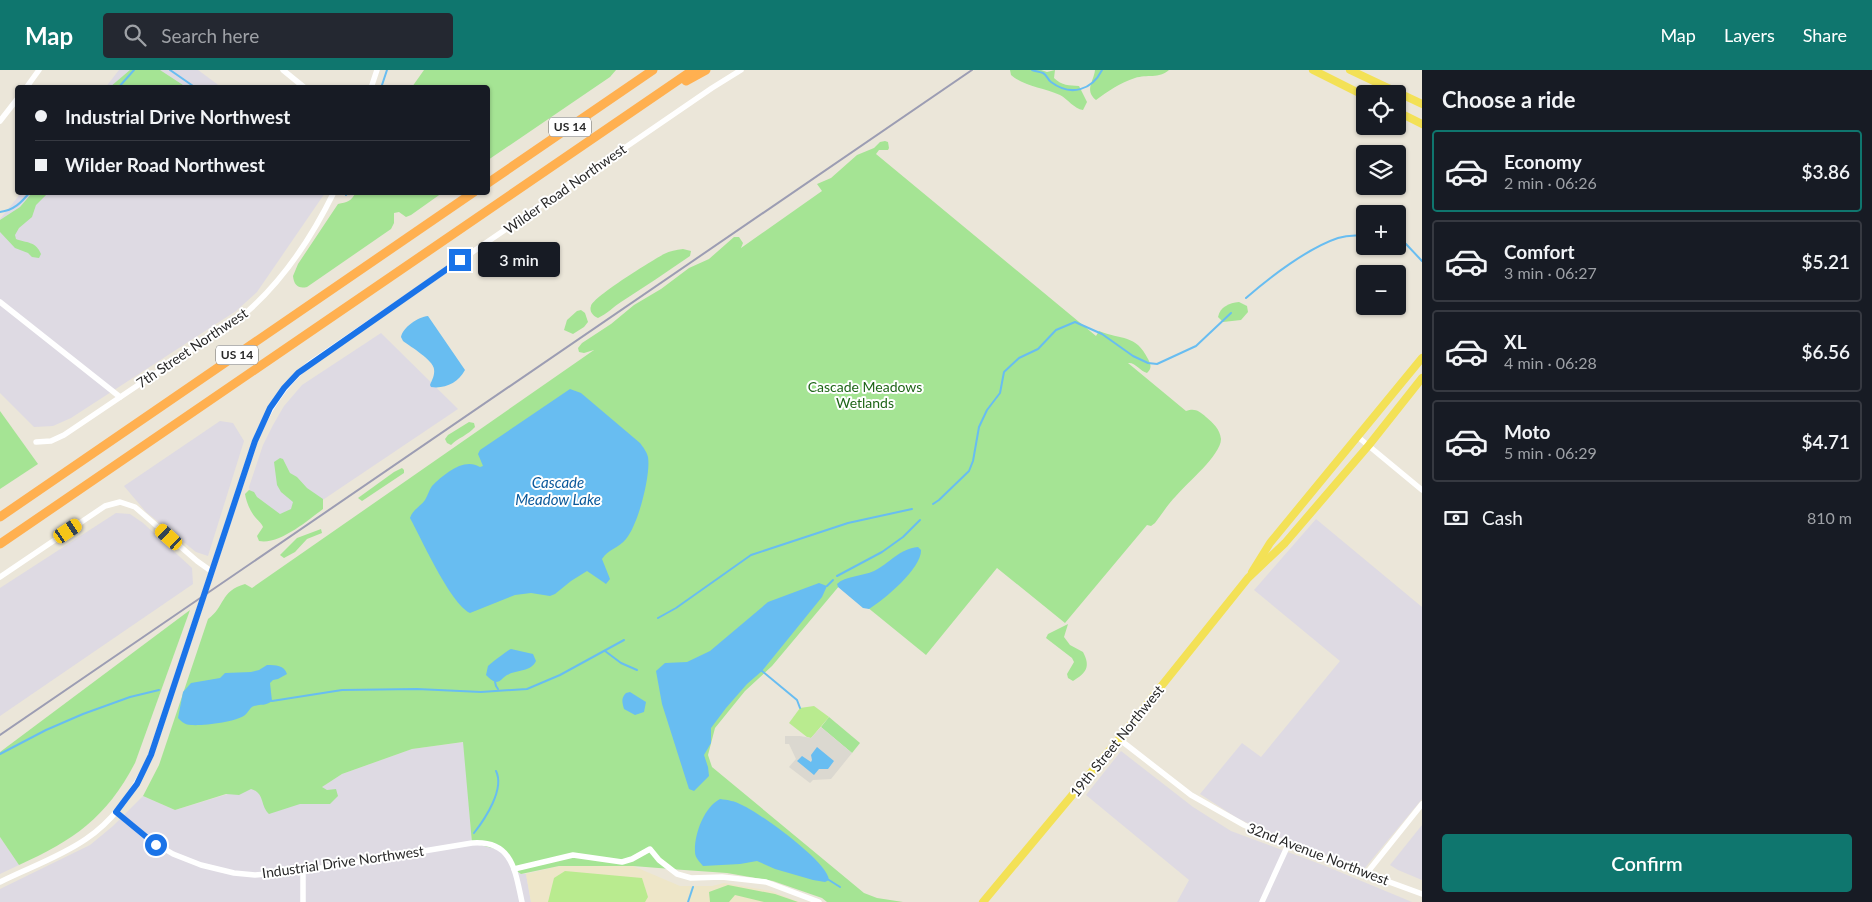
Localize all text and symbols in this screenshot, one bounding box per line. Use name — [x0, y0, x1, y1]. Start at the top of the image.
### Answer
search box — [103, 13, 453, 58]
text: Map — [25, 21, 73, 50]
icon: search — [121, 21, 149, 49]
text: Search here — [161, 24, 259, 47]
text: Map — [1660, 24, 1696, 46]
text: Layers — [1724, 24, 1775, 46]
text: Share — [1803, 24, 1847, 46]
map controls — [1356, 85, 1406, 315]
button: locate — [1356, 85, 1406, 135]
text: Choose a ride — [1442, 86, 1576, 113]
text: Industrial Drive Northwest — [65, 105, 290, 128]
road number: US 14 — [549, 118, 591, 136]
street label: Wilder Road Northwest — [500, 140, 629, 237]
button: layers — [1356, 145, 1406, 195]
icon: car — [1444, 149, 1489, 194]
text: Economy — [1504, 150, 1582, 173]
text: Wilder Road Northwest — [65, 153, 265, 176]
text: $3.86 — [1801, 160, 1850, 183]
text: 2 min · 06:26 — [1504, 173, 1597, 192]
button: + — [1356, 205, 1406, 255]
icon: car — [1444, 239, 1489, 284]
text: Comfort — [1504, 240, 1575, 263]
callout: 3 min — [478, 242, 560, 278]
route end — [449, 249, 471, 271]
text: 3 min — [499, 250, 539, 269]
text: $5.21 — [1801, 250, 1850, 273]
text: 3 min · 06:27 — [1504, 263, 1597, 282]
button: − — [1356, 265, 1406, 315]
street label: 7th Street Northwest — [133, 304, 251, 391]
icon: car — [1444, 329, 1489, 374]
text: XL — [1504, 330, 1527, 353]
text: $6.56 — [1801, 340, 1850, 363]
road number: US 14 — [216, 346, 258, 364]
text: 4 min · 06:28 — [1504, 353, 1597, 372]
park label: Cascade Meadows Wetlands — [808, 378, 922, 411]
icon: car — [1444, 419, 1489, 464]
text: Moto — [1504, 420, 1550, 443]
text: $4.71 — [1801, 430, 1850, 453]
text: 5 min · 06:29 — [1504, 443, 1597, 462]
water label: Cascade Meadow Lake — [515, 473, 601, 508]
icon: cash — [1442, 504, 1470, 532]
text: Cash — [1482, 506, 1523, 529]
text: 810 m — [1807, 508, 1852, 527]
car — [51, 516, 84, 546]
car — [152, 521, 185, 553]
street label: 19th Street Northwest — [1066, 681, 1167, 800]
street label: 32nd Avenue Northwest — [1245, 819, 1392, 888]
route start — [145, 834, 167, 856]
button: Confirm — [1442, 834, 1852, 892]
street label: Industrial Drive Northwest — [261, 842, 425, 881]

